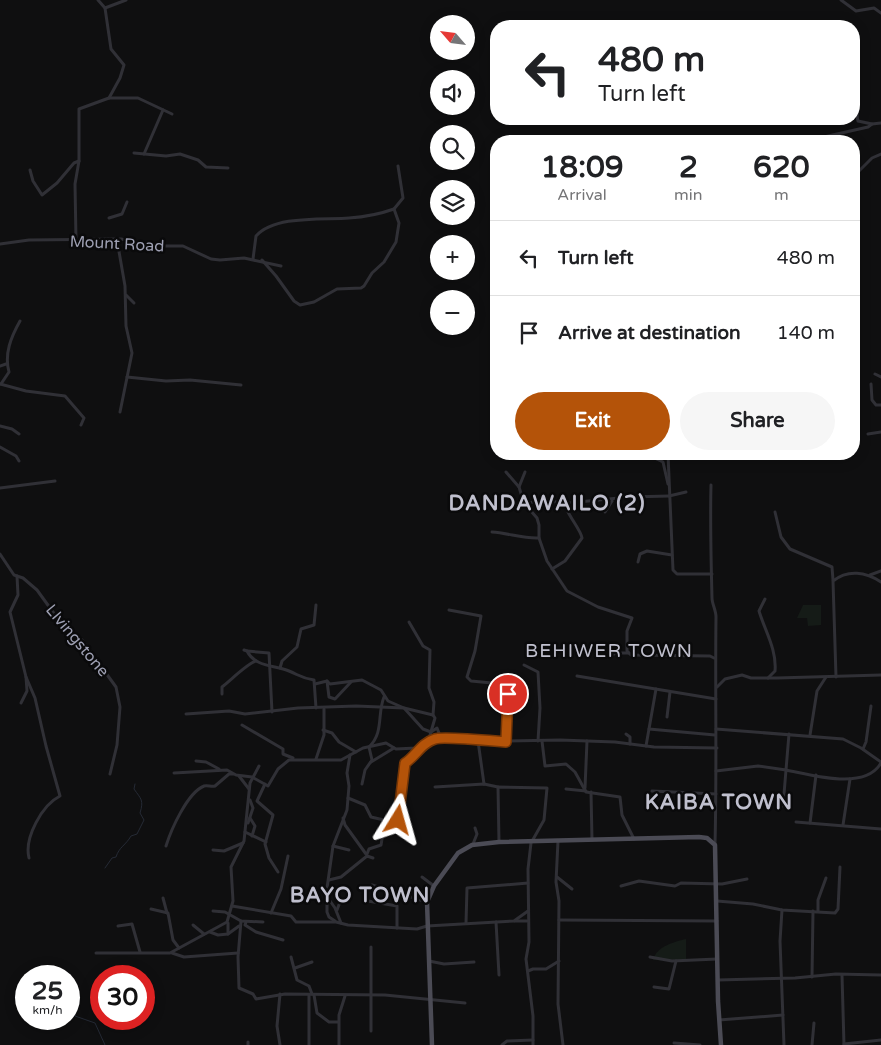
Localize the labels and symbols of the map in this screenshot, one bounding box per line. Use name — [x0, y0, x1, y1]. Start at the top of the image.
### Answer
north arrow — [430, 15, 475, 60]
street label: Mount Road — [69, 232, 165, 256]
district label: DANDAWAILO (2) — [449, 491, 645, 516]
street label: LIvingstone — [41, 600, 113, 681]
district label: BEHIWER TOWN — [525, 640, 693, 662]
pin — [487, 673, 529, 715]
district label: KAIBA TOWN — [645, 790, 793, 815]
position arrow — [371, 793, 423, 845]
district label: BAYO TOWN — [290, 883, 430, 908]
speed limit sign: 30 — [90, 965, 155, 1030]

